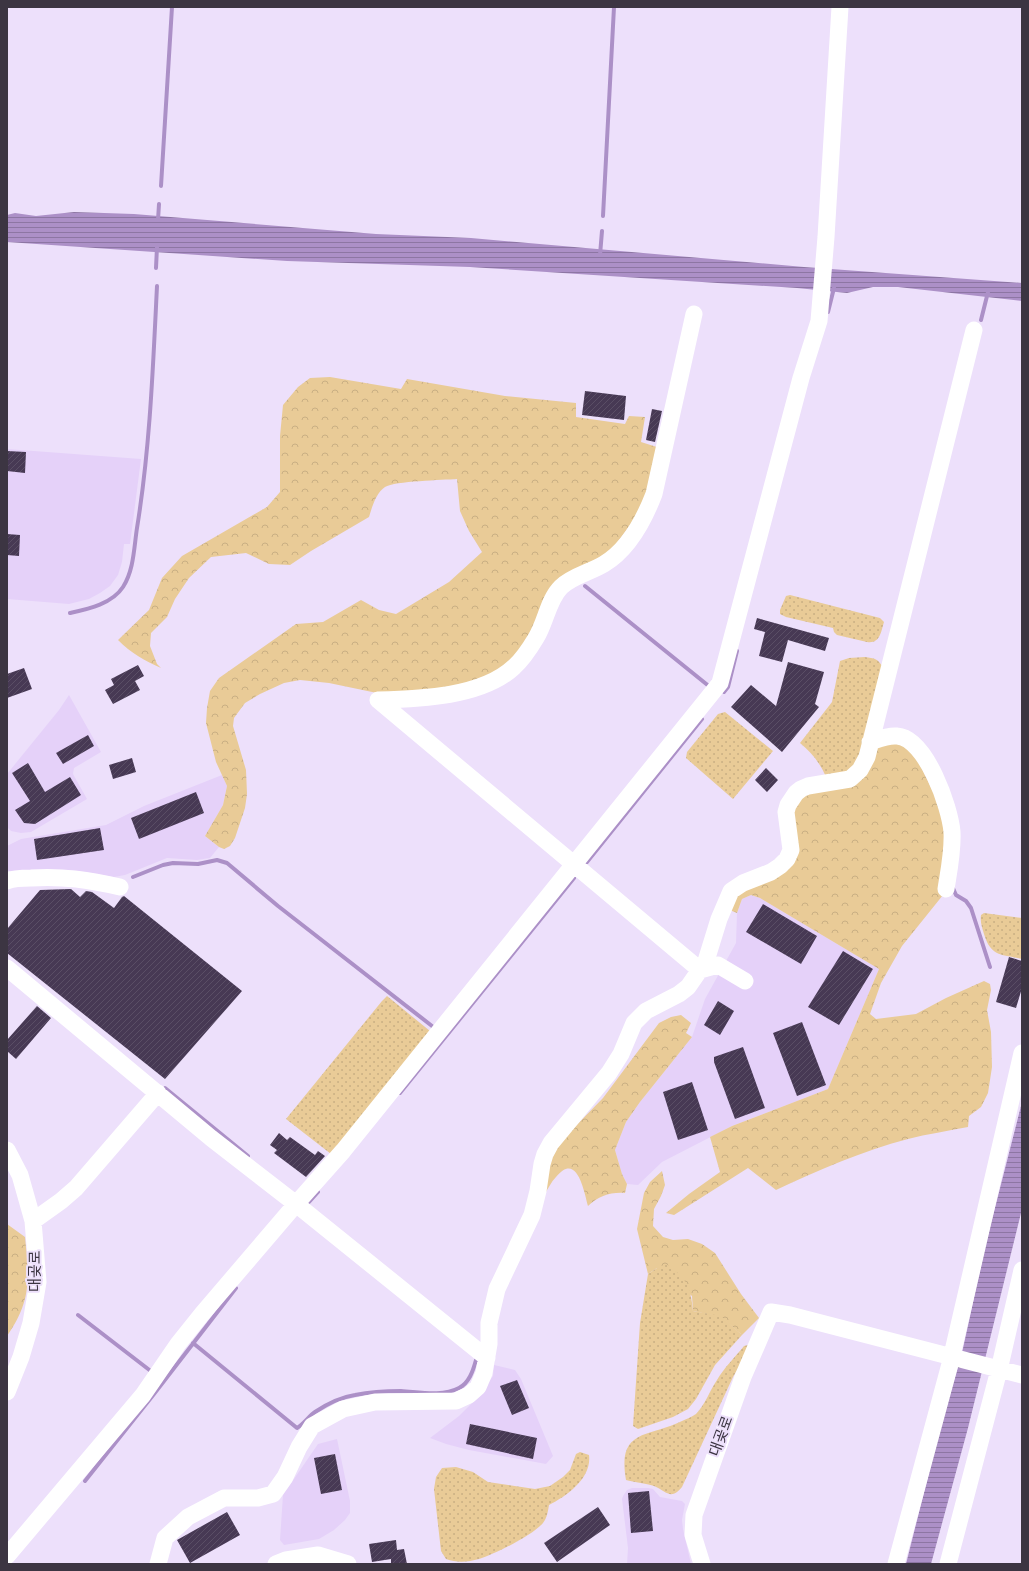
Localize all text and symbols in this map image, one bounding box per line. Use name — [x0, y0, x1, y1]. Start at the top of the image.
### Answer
street label: 대곶로 — [25, 1250, 44, 1292]
street label: 대곶로 — [705, 1413, 737, 1459]

